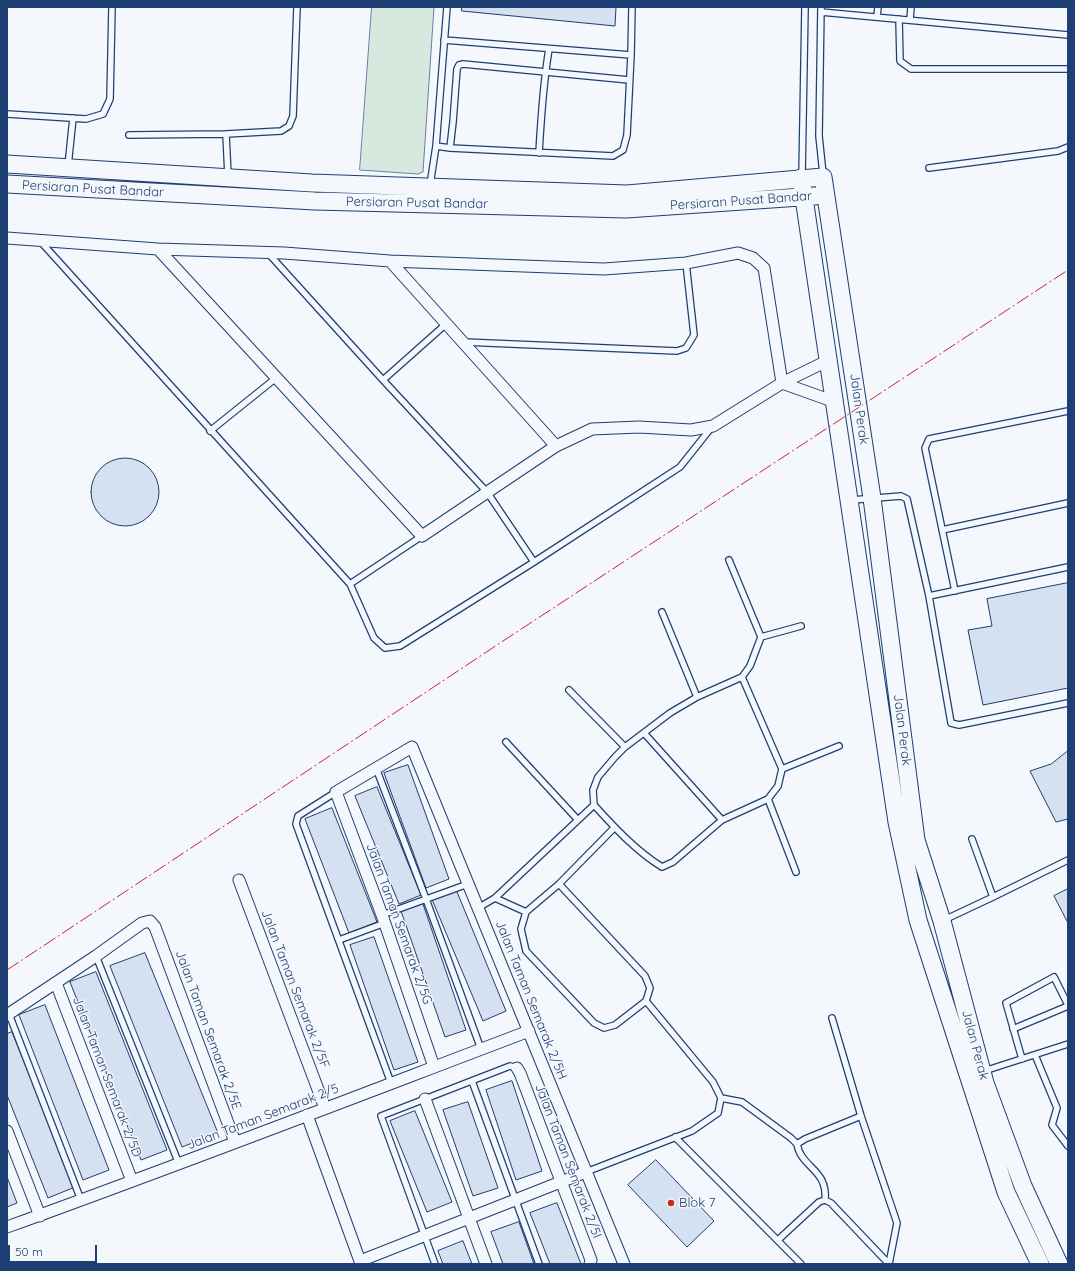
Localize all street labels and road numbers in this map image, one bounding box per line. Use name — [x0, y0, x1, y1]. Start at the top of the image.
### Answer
street label: Persiaran Pusat Bandar — [22, 177, 164, 201]
street label: Persiaran Pusat Bandar — [670, 188, 812, 214]
street label: Persiaran Pusat Bandar — [346, 194, 488, 212]
street label: Jalan Perak — [846, 372, 872, 446]
street label: Jalan Perak — [890, 693, 914, 767]
street label: Jalan Taman Semarak 2/5G — [363, 841, 435, 1007]
street label: Jalan Taman Semarak 2/5F — [258, 908, 332, 1070]
street label: Jalan Taman Semarak 2/5H — [492, 918, 570, 1082]
street label: Jalan Taman Semarak 2/5E — [172, 948, 244, 1112]
street label: Jalan Taman Semarak 2/5D — [69, 995, 145, 1159]
street label: Jalan Perak — [958, 1008, 992, 1082]
street label: Jalan Taman Semarak 2/5 — [185, 1081, 341, 1153]
street label: Jalan Taman Semarak 2/5I — [531, 1081, 605, 1241]

